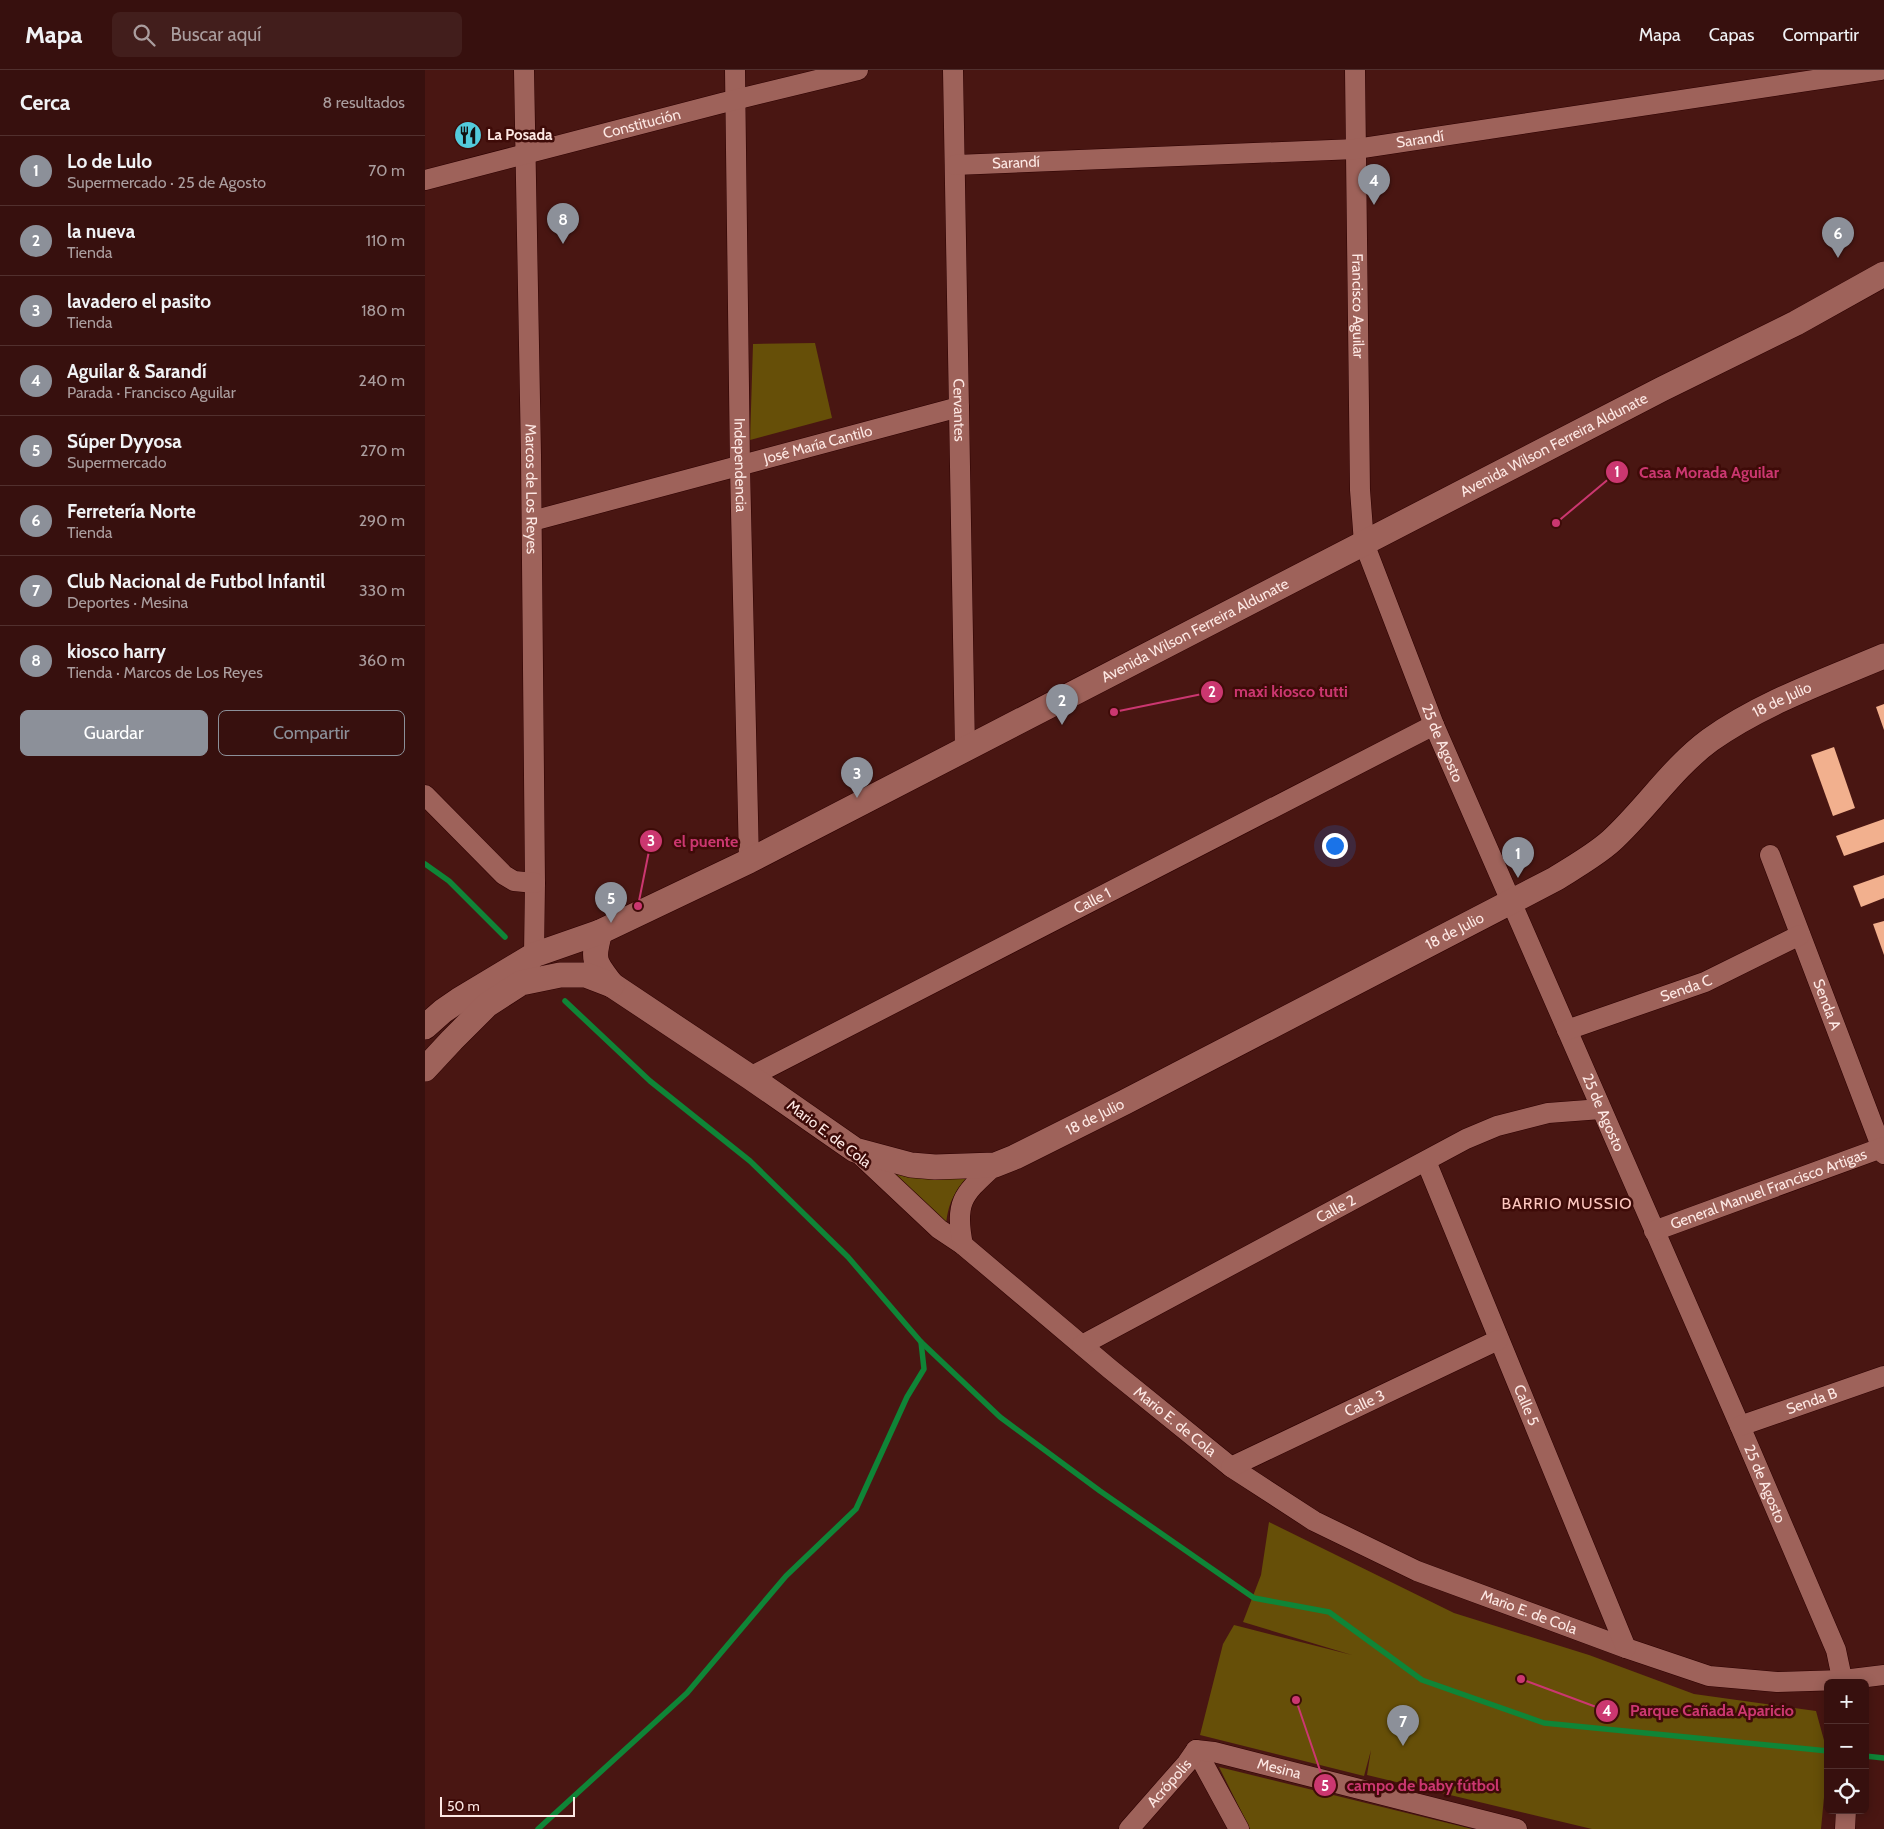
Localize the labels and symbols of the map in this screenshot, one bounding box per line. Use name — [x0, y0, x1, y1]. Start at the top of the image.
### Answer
street label: Constitución — [601, 105, 683, 142]
restaurant icon: La Posada — [453, 120, 483, 150]
place label: La Posada — [487, 126, 553, 144]
street label: Sarandí — [1395, 127, 1445, 152]
street label: Sarandí — [992, 153, 1040, 173]
pin: 4 — [1358, 164, 1390, 205]
pin: 8 — [547, 203, 579, 244]
pin: 6 — [1822, 217, 1854, 258]
street label: Francisco Aguilar — [1348, 253, 1367, 359]
street label: Cervantes — [949, 378, 969, 442]
street label: Avenida Wilson Ferreira Aldunate — [1457, 389, 1651, 501]
street label: Independencia — [730, 418, 750, 513]
street label: José María Cantilo — [761, 422, 874, 468]
street label: Marcos de Los Reyes — [521, 423, 541, 554]
callout: Casa Morada Aguilar — [1604, 457, 1789, 488]
text: 1 — [1614, 463, 1620, 481]
text: Casa Morada Aguilar — [1639, 463, 1780, 482]
street label: Avenida Wilson Ferreira Aldunate — [1098, 574, 1292, 686]
callout: maxi kiosco tutti — [1199, 676, 1358, 707]
street label: 18 de Julio — [1749, 678, 1814, 721]
text: maxi kiosco tutti — [1234, 682, 1348, 701]
text: 2 — [1208, 683, 1216, 701]
pin: 2 — [1046, 684, 1078, 725]
street label: 25 de Agosto — [1418, 701, 1467, 785]
pin: 3 — [841, 757, 873, 798]
callout: el puente — [639, 826, 748, 857]
text: 3 — [647, 832, 655, 850]
text: el puente — [674, 832, 738, 851]
your location — [1322, 833, 1348, 859]
pin: 1 — [1502, 837, 1534, 878]
pin: 5 — [595, 882, 627, 923]
street label: Calle 1 — [1071, 884, 1114, 918]
street label: 18 de Julio — [1422, 908, 1487, 954]
street label: Senda C — [1658, 971, 1715, 1006]
street label: Senda A — [1809, 977, 1845, 1033]
street label: 25 de Agosto — [1578, 1071, 1628, 1154]
street label: 18 de Julio — [1063, 1095, 1127, 1139]
street label: Mario E. de Cola — [783, 1096, 875, 1172]
street label: General Manuel Francisco Artigas — [1668, 1145, 1869, 1233]
street label: Calle 2 — [1313, 1191, 1359, 1227]
district label: BARRIO MUSSIO — [1501, 1194, 1633, 1213]
street label: Calle 5 — [1510, 1382, 1543, 1428]
street label: Mario E. de Cola — [1130, 1383, 1220, 1461]
street label: Senda B — [1784, 1384, 1840, 1418]
street label: Calle 3 — [1342, 1386, 1388, 1421]
street label: 25 de Agosto — [1740, 1442, 1789, 1526]
street label: Mario E. de Cola — [1478, 1586, 1580, 1638]
callout: Parque Cañada Aparicio — [1595, 1695, 1804, 1726]
text: Parque Cañada Aparicio — [1630, 1701, 1794, 1720]
text: 4 — [1602, 1702, 1612, 1720]
pin: 7 — [1387, 1705, 1419, 1746]
street label: Mesina — [1255, 1754, 1304, 1783]
street label: Acrópolis — [1143, 1755, 1195, 1811]
callout: campo de baby fútbol — [1312, 1770, 1510, 1801]
text: campo de baby fútbol — [1347, 1776, 1499, 1795]
text: 5 — [1321, 1777, 1329, 1795]
scale bar — [440, 1794, 575, 1817]

